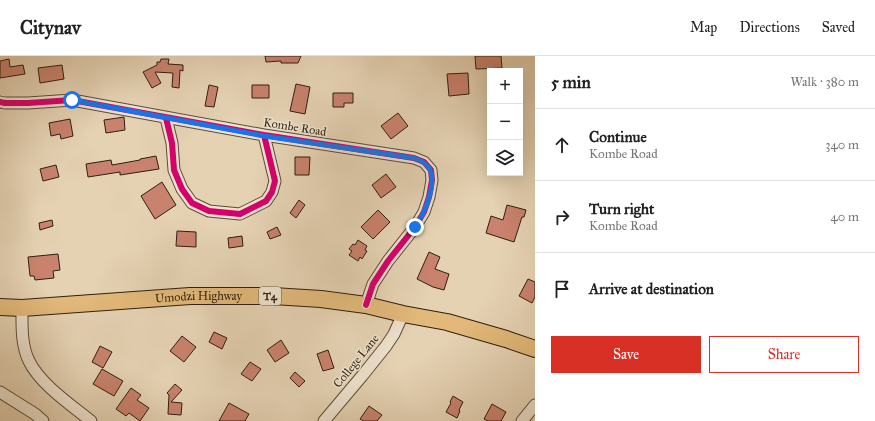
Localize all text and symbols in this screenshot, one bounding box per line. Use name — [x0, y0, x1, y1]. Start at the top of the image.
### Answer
text: Citynav — [20, 16, 81, 39]
text: Map — [690, 19, 717, 36]
text: Directions — [739, 19, 800, 36]
text: Saved — [822, 19, 855, 36]
map controls — [487, 68, 523, 176]
button: + — [487, 68, 523, 104]
text: 5 min — [551, 72, 591, 93]
text: Walk · 380 m — [790, 74, 859, 90]
route start — [63, 91, 81, 109]
button: − — [487, 104, 523, 140]
street label: Kombe Road — [263, 115, 327, 139]
text: Continue — [589, 128, 647, 146]
icon: ahead — [551, 134, 573, 156]
text: 340 m — [825, 137, 859, 153]
button: layers — [487, 140, 523, 176]
text: Kombe Road — [589, 146, 658, 162]
text: Turn right — [589, 200, 654, 218]
icon: right — [551, 206, 573, 228]
text: 40 m — [830, 209, 859, 225]
route end — [406, 218, 424, 236]
text: Kombe Road — [589, 218, 658, 234]
icon: arrive — [551, 278, 573, 300]
text: Arrive at destination — [589, 280, 714, 298]
road number: T4 — [259, 287, 281, 305]
street label: Umodzi Highway — [155, 289, 242, 305]
street label: College Lane — [330, 332, 382, 391]
button: Save — [551, 336, 701, 373]
button: Share — [709, 336, 859, 373]

